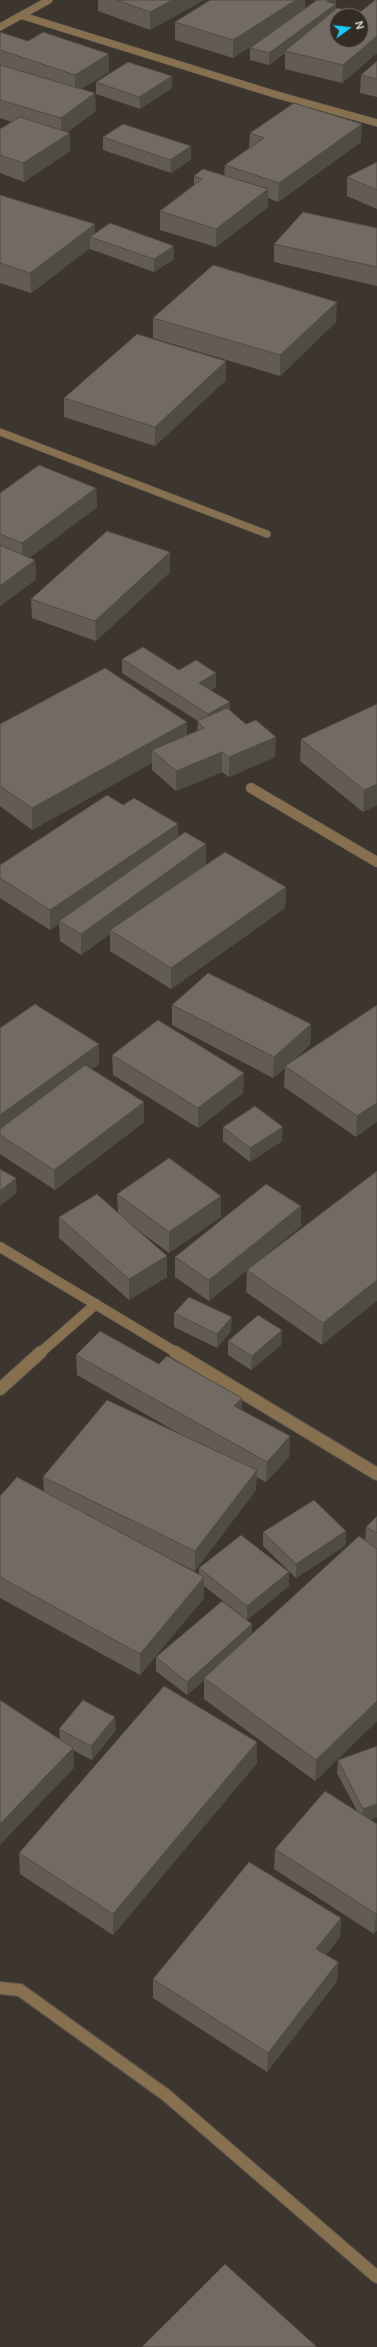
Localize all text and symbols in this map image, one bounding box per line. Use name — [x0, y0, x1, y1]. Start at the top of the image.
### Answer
north arrow — [329, 8, 369, 48]
text: N — [352, 19, 367, 31]

